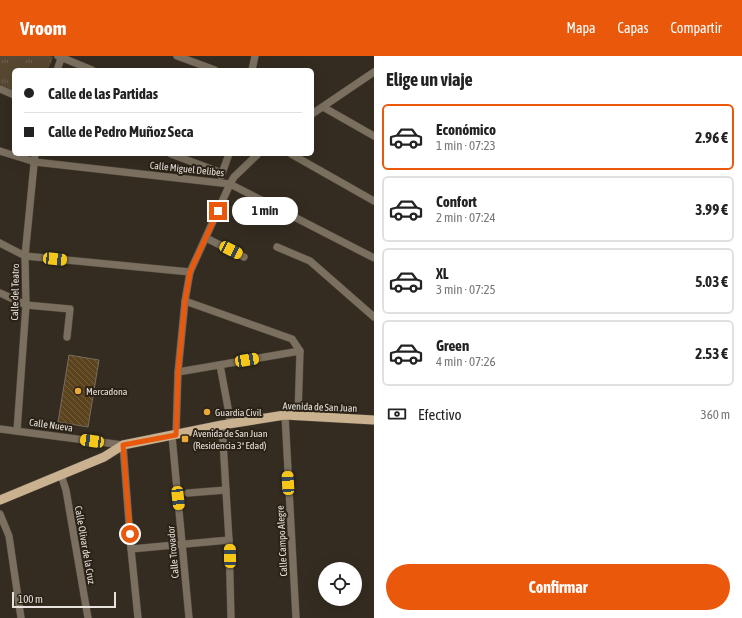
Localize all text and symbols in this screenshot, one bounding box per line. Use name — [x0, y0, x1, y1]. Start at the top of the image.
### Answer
text: Vroom — [20, 17, 66, 39]
text: Mapa — [567, 20, 596, 36]
text: Capas — [618, 20, 649, 36]
text: Compartir — [671, 20, 722, 36]
text: Elige un viaje — [386, 69, 473, 90]
text: Calle de las Partidas — [48, 85, 158, 102]
icon: car — [388, 119, 424, 155]
text: Económico — [436, 121, 496, 138]
text: Calle de Pedro Muñoz Seca — [48, 123, 193, 140]
text: 2.96 € — [695, 129, 728, 146]
text: 1 min · 07:23 — [436, 138, 496, 153]
street label: Calle Miguel Delibes — [149, 160, 225, 178]
icon: car — [388, 191, 424, 227]
text: Confort — [436, 193, 477, 210]
callout: 1 min — [232, 197, 298, 225]
text: 3.99 € — [695, 201, 728, 218]
route end — [209, 202, 227, 220]
text: 1 min — [252, 203, 278, 218]
text: 2 min · 07:24 — [436, 210, 496, 225]
car — [218, 239, 244, 261]
car — [42, 252, 68, 266]
street label: Calle del Teatro — [9, 263, 21, 321]
icon: car — [388, 263, 424, 299]
text: XL — [436, 265, 449, 282]
text: 5.03 € — [695, 273, 728, 290]
text: 3 min · 07:25 — [436, 282, 496, 297]
icon: car — [388, 335, 424, 371]
text: Green — [436, 337, 469, 354]
text: 2.53 € — [695, 345, 728, 362]
car — [234, 352, 260, 368]
text: 4 min · 07:26 — [436, 354, 496, 369]
marker: Mercadona — [73, 386, 83, 396]
place label: Mercadona — [86, 386, 128, 397]
street label: Avenida de San Juan — [283, 400, 358, 414]
icon: cash — [386, 403, 408, 425]
text: Efectivo — [418, 406, 462, 423]
marker: Guardia Civil — [202, 407, 212, 417]
place label: Guardia Civil — [215, 407, 262, 418]
text: 360 m — [701, 407, 730, 422]
street label: Calle Nueva — [28, 416, 74, 434]
place label: Avenida de San Juan (Residencia 3ª Edad) — [193, 428, 268, 451]
car — [79, 433, 105, 449]
marker: Avenida de San Juan (Residencia 3ª Edad) — [180, 434, 190, 444]
car — [281, 471, 295, 495]
car — [171, 485, 185, 511]
street label: Calle Olivar de la Cruz — [73, 505, 97, 585]
street label: Calle Campo Alegre — [275, 505, 289, 577]
street label: Calle Trovador — [165, 524, 181, 579]
route start — [121, 525, 139, 543]
car — [224, 544, 236, 568]
map controls — [318, 562, 362, 606]
button: locate — [318, 562, 362, 606]
button: Confirmar — [386, 564, 730, 610]
scale bar — [12, 590, 116, 609]
text: 100 m — [18, 593, 43, 605]

